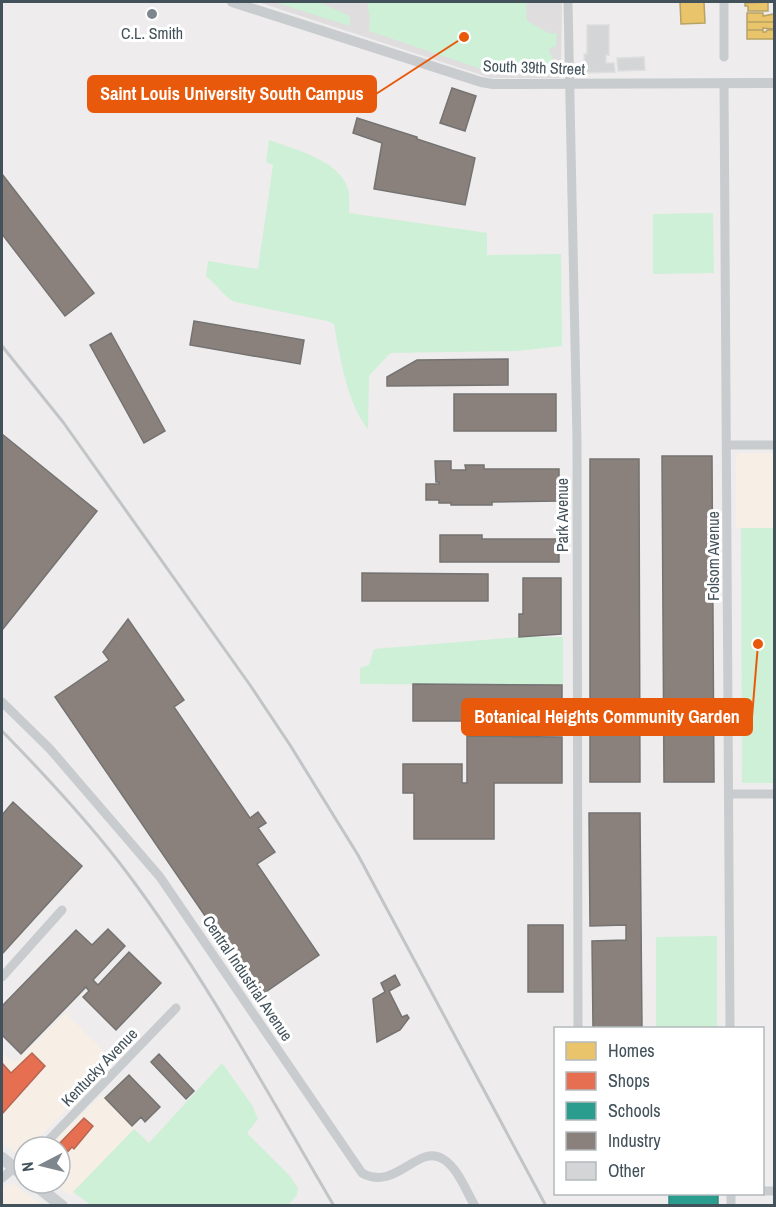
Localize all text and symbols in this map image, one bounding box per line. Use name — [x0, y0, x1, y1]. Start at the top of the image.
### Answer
marker: C.L. Smith — [145, 7, 159, 21]
place label: C.L. Smith — [121, 22, 183, 44]
street label: South 39th Street — [483, 54, 586, 80]
callout: Saint Louis University South Campus — [88, 76, 376, 112]
text: Saint Louis University South Campus — [100, 81, 364, 106]
street label: Park Avenue — [551, 478, 573, 552]
street label: Folsom Avenue — [702, 511, 724, 601]
callout: Botanical Heights Community Garden — [462, 699, 752, 735]
text: Botanical Heights Community Garden — [474, 704, 740, 729]
street label: Central Industrial Avenue — [198, 911, 298, 1045]
street label: Kentucky Avenue — [56, 1023, 142, 1111]
legend — [554, 1027, 764, 1195]
text: Homes — [608, 1038, 655, 1063]
text: Shops — [608, 1068, 650, 1093]
text: Schools — [608, 1098, 661, 1123]
text: Industry — [608, 1128, 661, 1153]
north arrow — [12, 1135, 72, 1195]
text: Other — [608, 1158, 645, 1183]
text: N — [16, 1161, 39, 1173]

